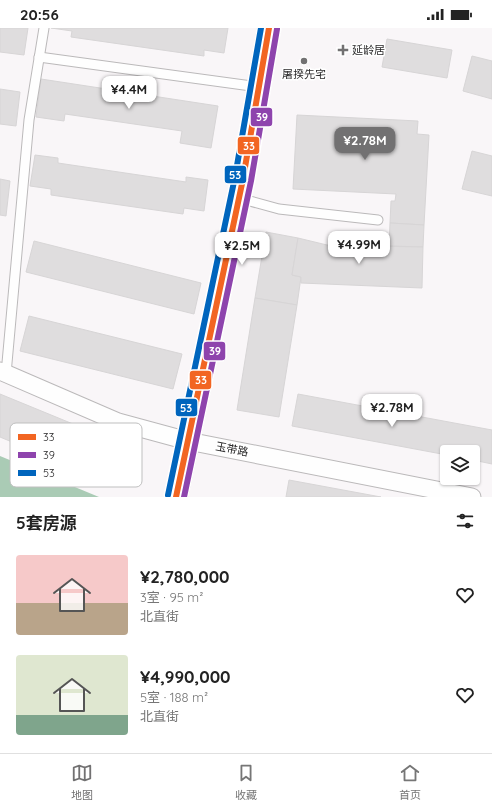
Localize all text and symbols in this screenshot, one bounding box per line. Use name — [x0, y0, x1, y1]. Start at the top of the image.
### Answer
text: 20:56 — [20, 5, 59, 24]
place label: 延龄居 — [352, 43, 385, 57]
marker: 延龄居 — [337, 44, 349, 56]
marker: 屠揆先宅 — [299, 56, 309, 66]
place label: 屠揆先宅 — [282, 67, 326, 81]
pin: ¥4.4M — [101, 76, 157, 110]
text: ¥4.4M — [111, 81, 147, 97]
line badge: 39 — [250, 107, 273, 127]
text: 39 — [256, 110, 268, 124]
pin: ¥2.78M — [332, 127, 398, 161]
text: ¥2.78M — [343, 132, 387, 148]
line badge: 33 — [237, 136, 260, 155]
text: 33 — [243, 139, 255, 153]
line badge: 53 — [224, 165, 247, 184]
text: 53 — [229, 168, 241, 182]
pin: ¥4.99M — [326, 231, 392, 265]
pin: ¥2.5M — [214, 232, 270, 266]
text: ¥4.99M — [337, 236, 381, 252]
text: ¥2.5M — [224, 237, 260, 253]
line badge: 39 — [203, 341, 226, 361]
text: 39 — [209, 344, 221, 358]
line badge: 33 — [189, 370, 212, 390]
text: 33 — [195, 373, 207, 387]
pin: ¥2.78M — [359, 394, 425, 428]
line badge: 53 — [175, 398, 198, 417]
text: ¥2.78M — [370, 399, 414, 415]
text: 53 — [180, 401, 192, 415]
legend — [10, 423, 142, 487]
text: 33 — [43, 430, 55, 444]
street label: 玉带路 — [214, 439, 250, 459]
map controls — [440, 445, 480, 485]
button: layers — [440, 445, 480, 485]
text: 39 — [43, 448, 55, 462]
text: 53 — [43, 466, 55, 480]
icon: filters — [454, 510, 476, 532]
text: 5套房源 — [16, 512, 77, 533]
text: ¥2,780,000 — [140, 566, 230, 587]
icon: home — [48, 571, 96, 619]
icon: heart — [454, 584, 476, 606]
text: 3室 · 95 m² — [140, 589, 203, 605]
text: 北直街 — [140, 608, 179, 624]
text: ¥4,990,000 — [140, 666, 231, 687]
icon: home — [48, 671, 96, 719]
icon: heart — [454, 684, 476, 706]
text: 5室 · 188 m² — [140, 689, 208, 705]
text: 北直街 — [140, 708, 179, 724]
tab: 地图 — [71, 762, 93, 802]
tab: 收藏 — [235, 762, 257, 802]
tab: 首页 — [399, 762, 421, 802]

